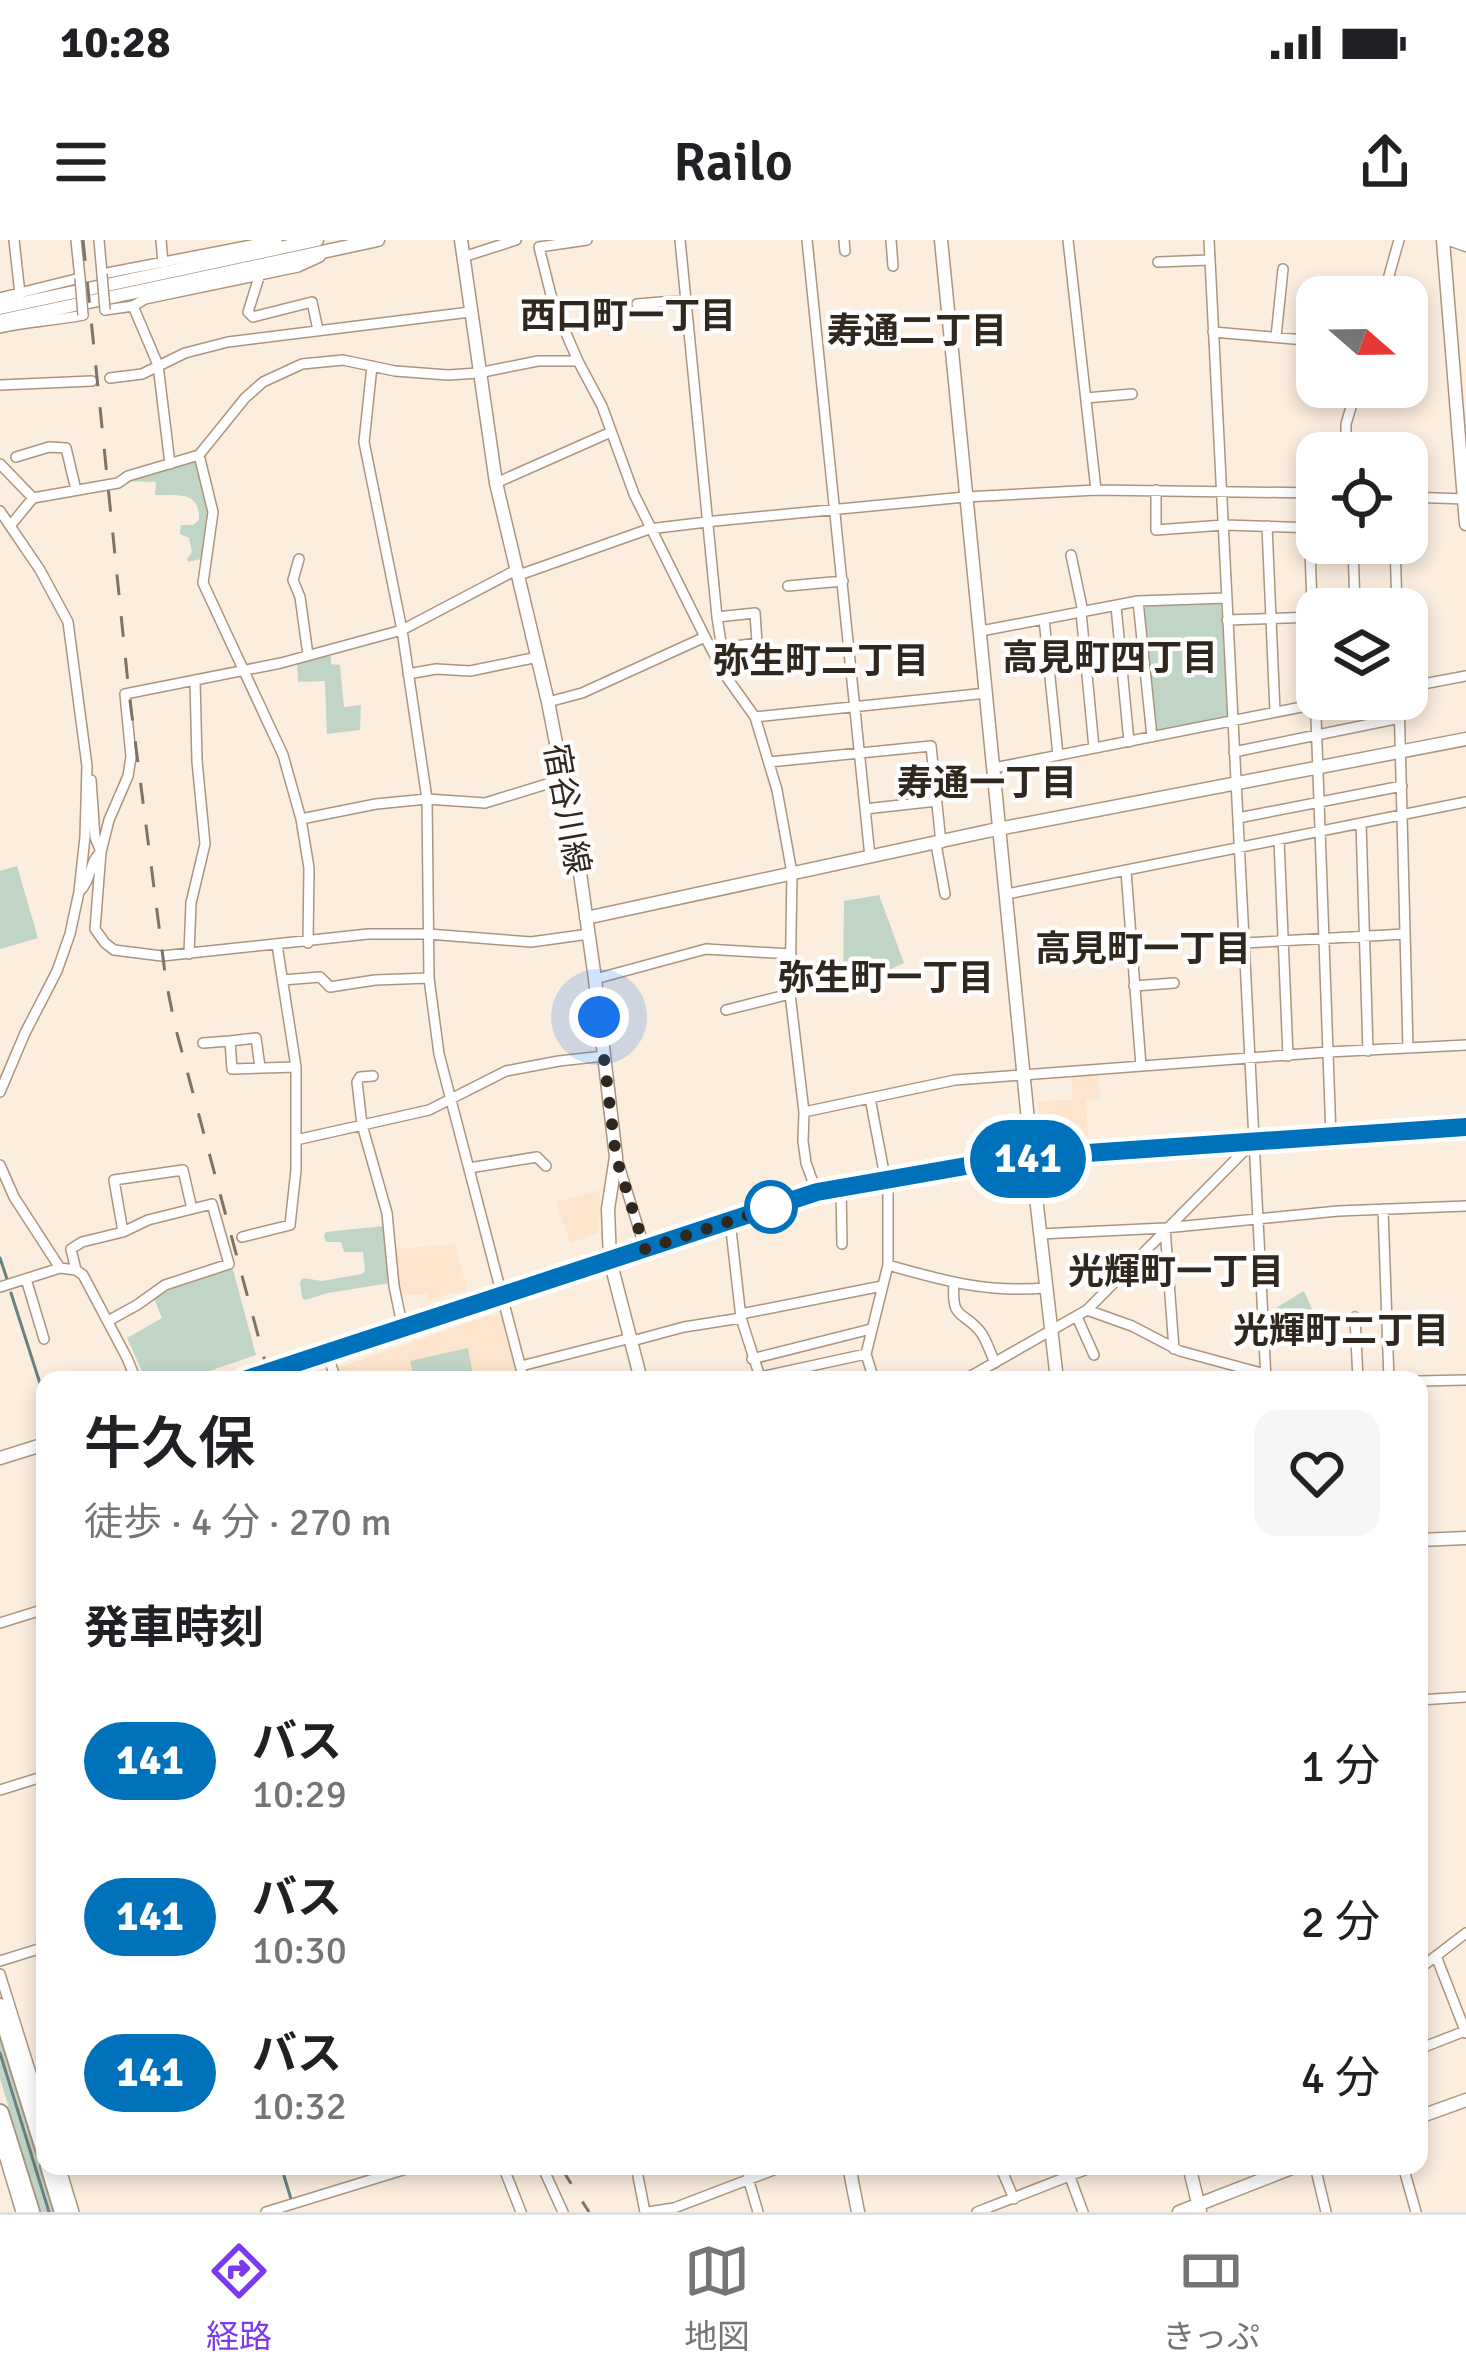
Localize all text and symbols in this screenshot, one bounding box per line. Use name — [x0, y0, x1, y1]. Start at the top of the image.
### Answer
text: 10:28 — [60, 15, 170, 70]
icon: menu — [48, 129, 114, 195]
text: Railo — [673, 129, 793, 196]
icon: share — [1352, 129, 1418, 195]
north arrow — [1296, 276, 1428, 408]
map controls — [1296, 276, 1428, 720]
district label: 西口町一丁目 — [520, 294, 736, 339]
district label: 寿通二丁目 — [827, 309, 1007, 354]
button: locate — [1296, 432, 1428, 564]
button: layers — [1296, 588, 1428, 720]
district label: 高見町四丁目 — [1002, 636, 1218, 681]
district label: 弥生町二丁目 — [713, 639, 929, 684]
street label: 宿谷川線 — [535, 741, 598, 878]
district label: 寿通一丁目 — [897, 761, 1077, 806]
district label: 高見町一丁目 — [1035, 927, 1251, 972]
district label: 弥生町一丁目 — [778, 956, 994, 1001]
your location — [569, 987, 629, 1047]
line badge: 141 — [959, 1120, 1097, 1198]
text: 141 — [994, 1133, 1062, 1184]
unlabelled marker — [746, 1182, 796, 1232]
district label: 光輝町一丁目 — [1068, 1250, 1284, 1295]
district label: 光輝町二丁目 — [1233, 1309, 1449, 1354]
text: 牛久保 — [84, 1409, 255, 1480]
button: heart — [1254, 1410, 1380, 1536]
text: 徒歩 · 4 分 · 270 m — [84, 1498, 392, 1546]
text: 発車時刻 — [84, 1601, 264, 1656]
text: バス — [252, 1715, 342, 1770]
text: 141 — [116, 1735, 184, 1786]
text: 1 分 — [1301, 1739, 1380, 1794]
text: 10:29 — [252, 1770, 347, 1818]
text: バス — [252, 1871, 342, 1926]
text: 141 — [116, 1891, 184, 1942]
text: 2 分 — [1301, 1895, 1380, 1950]
text: 10:30 — [252, 1926, 347, 1974]
text: バス — [252, 2027, 342, 2082]
text: 141 — [116, 2047, 184, 2098]
text: 4 分 — [1301, 2051, 1380, 2106]
text: 10:32 — [252, 2082, 347, 2130]
tab: 経路 — [206, 2238, 272, 2358]
tab: 地図 — [684, 2238, 750, 2358]
tab: きっぷ — [1162, 2238, 1260, 2358]

